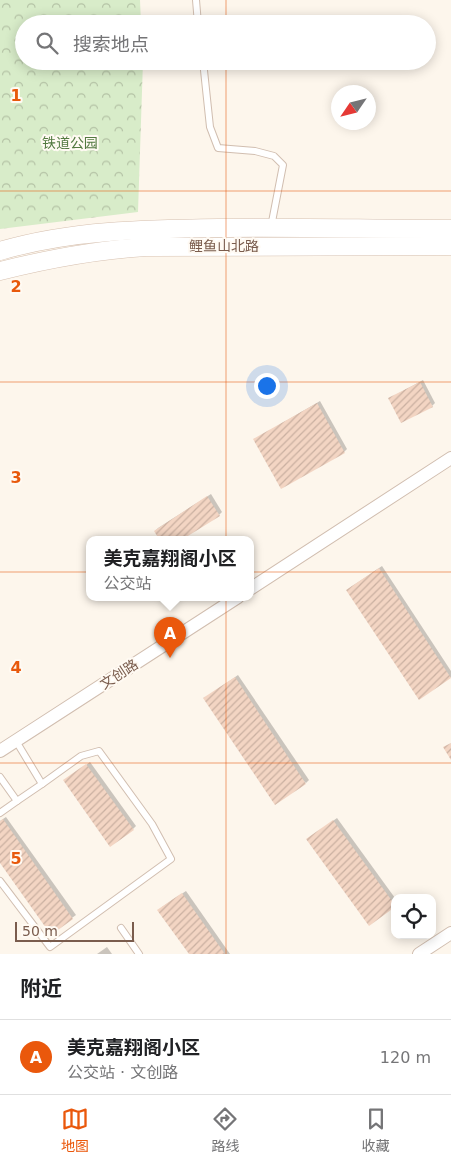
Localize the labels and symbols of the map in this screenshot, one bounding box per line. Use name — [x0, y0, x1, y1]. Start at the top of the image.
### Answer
north arrow — [331, 85, 376, 130]
text: 1 — [10, 86, 22, 105]
park label: 铁道公园 — [42, 135, 98, 151]
street label: 鲤鱼山北路 — [189, 238, 259, 254]
text: 2 — [10, 277, 22, 296]
your location — [254, 373, 280, 399]
text: 3 — [10, 468, 22, 487]
pin: A — [154, 617, 186, 658]
street label: 文创路 — [97, 656, 141, 692]
text: 4 — [10, 658, 22, 677]
text: 5 — [10, 849, 22, 868]
scale bar — [15, 919, 134, 942]

